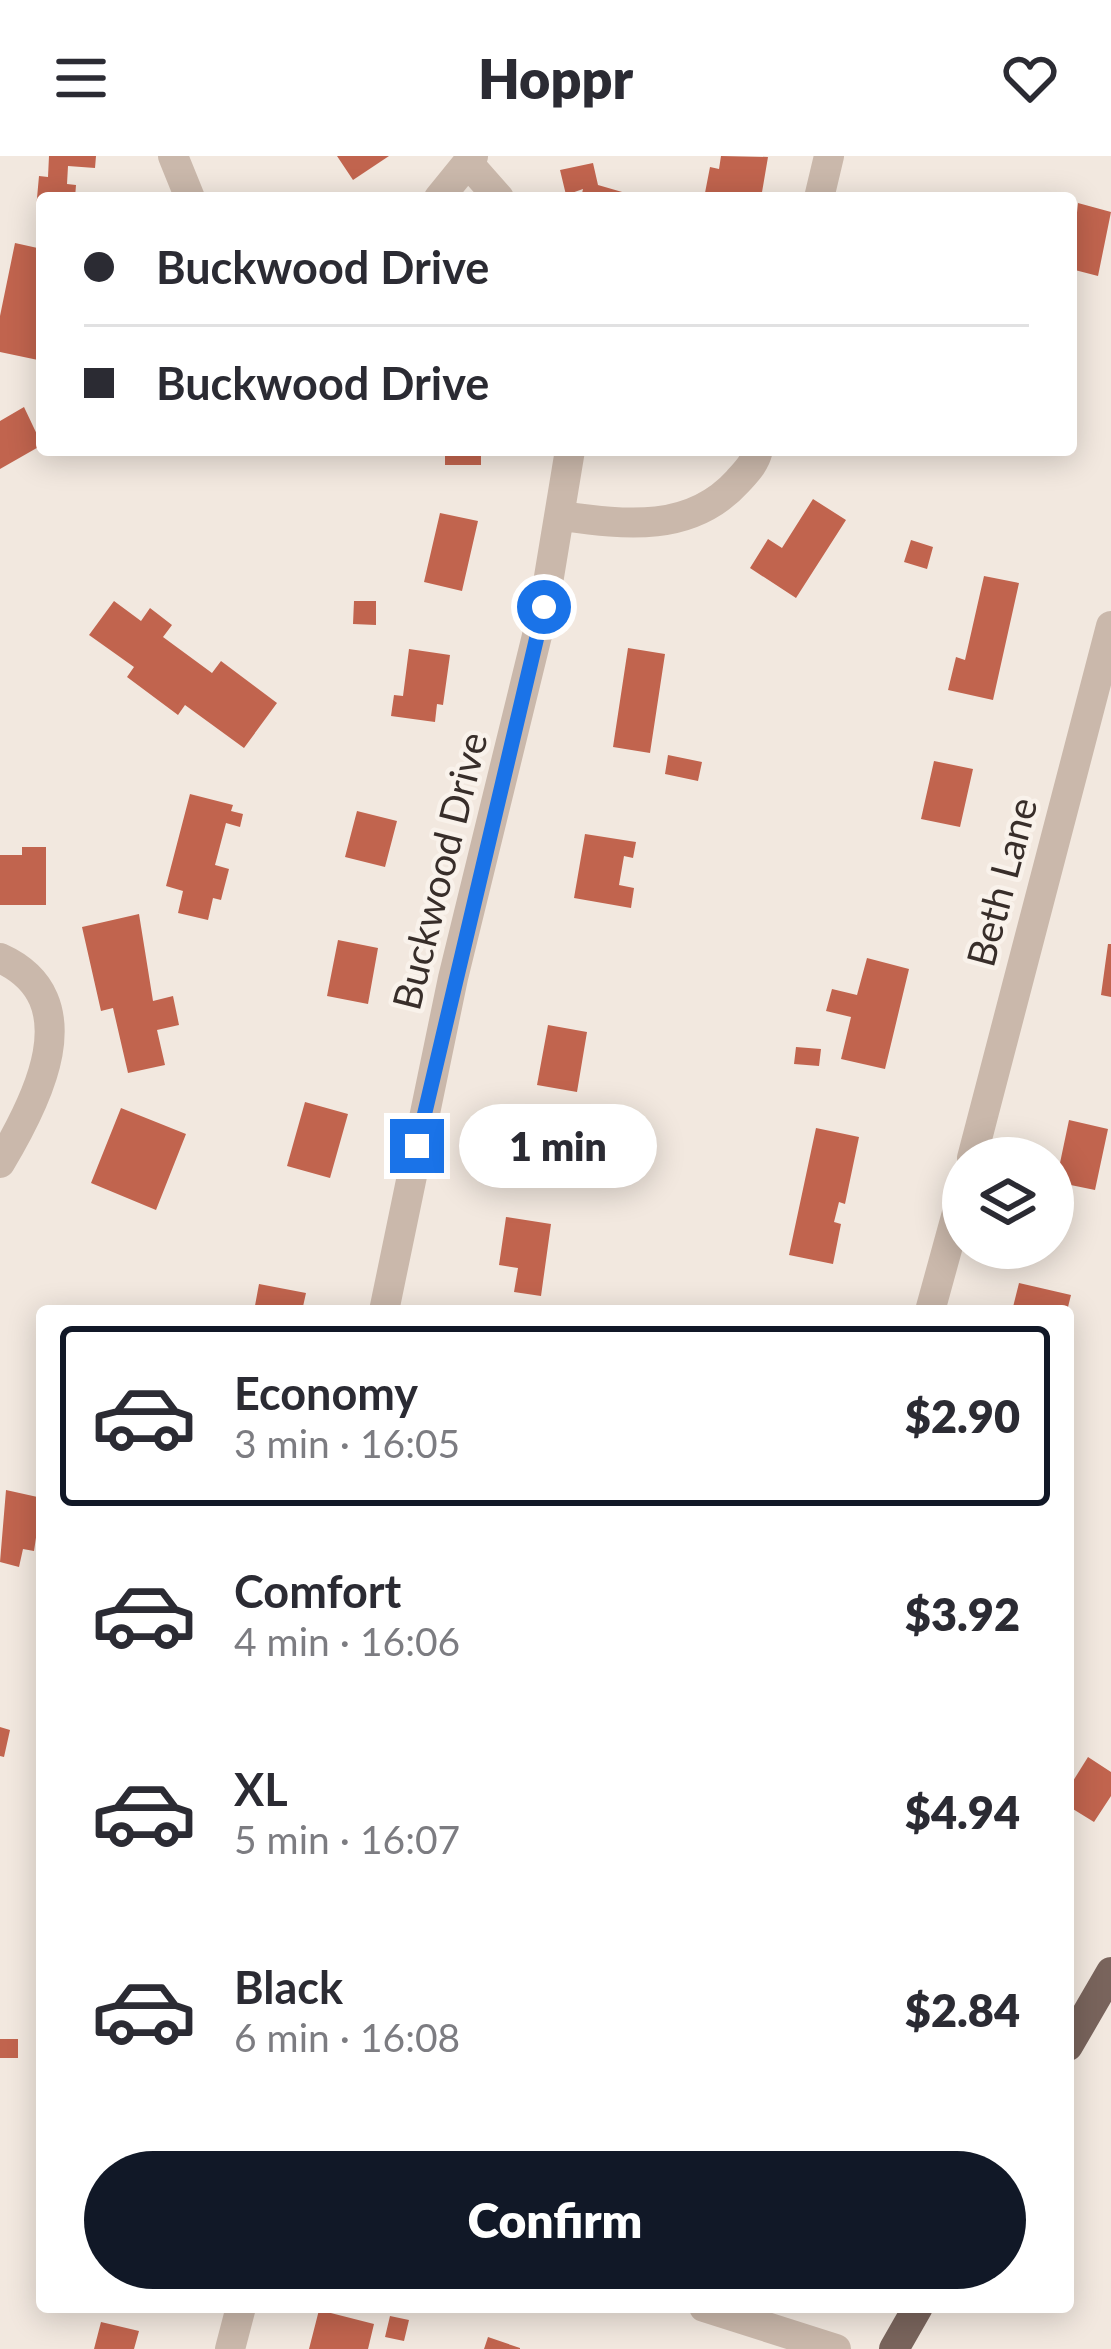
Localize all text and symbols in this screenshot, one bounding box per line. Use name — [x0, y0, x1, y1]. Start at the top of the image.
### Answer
icon: menu — [48, 45, 114, 111]
icon: heart — [997, 45, 1063, 111]
text: Hoppr — [478, 46, 633, 111]
text: Buckwood Drive — [156, 240, 489, 294]
text: Buckwood Drive — [156, 356, 489, 410]
route start — [517, 580, 571, 634]
street label: Buckwood Drive — [382, 727, 496, 1014]
street label: Beth Lane — [956, 792, 1046, 971]
callout: 1 min — [459, 1104, 657, 1188]
route end — [390, 1119, 444, 1173]
text: 1 min — [509, 1123, 607, 1169]
map controls — [942, 1137, 1074, 1269]
button: layers — [942, 1137, 1074, 1269]
icon: car — [90, 1362, 198, 1470]
text: Economy — [234, 1366, 418, 1420]
text: $2.90 — [905, 1389, 1020, 1443]
text: 3 min · 16:05 — [234, 1420, 460, 1466]
icon: car — [90, 1560, 198, 1668]
text: Comfort — [234, 1564, 401, 1618]
text: $3.92 — [905, 1587, 1020, 1641]
text: 4 min · 16:06 — [234, 1618, 460, 1664]
icon: car — [90, 1758, 198, 1866]
text: XL — [234, 1762, 288, 1816]
text: $4.94 — [905, 1785, 1020, 1839]
text: 5 min · 16:07 — [234, 1816, 460, 1862]
icon: car — [90, 1956, 198, 2064]
text: Black — [234, 1960, 343, 2014]
text: $2.84 — [905, 1983, 1020, 2037]
text: 6 min · 16:08 — [234, 2014, 460, 2060]
button: Confirm — [84, 2151, 1026, 2289]

